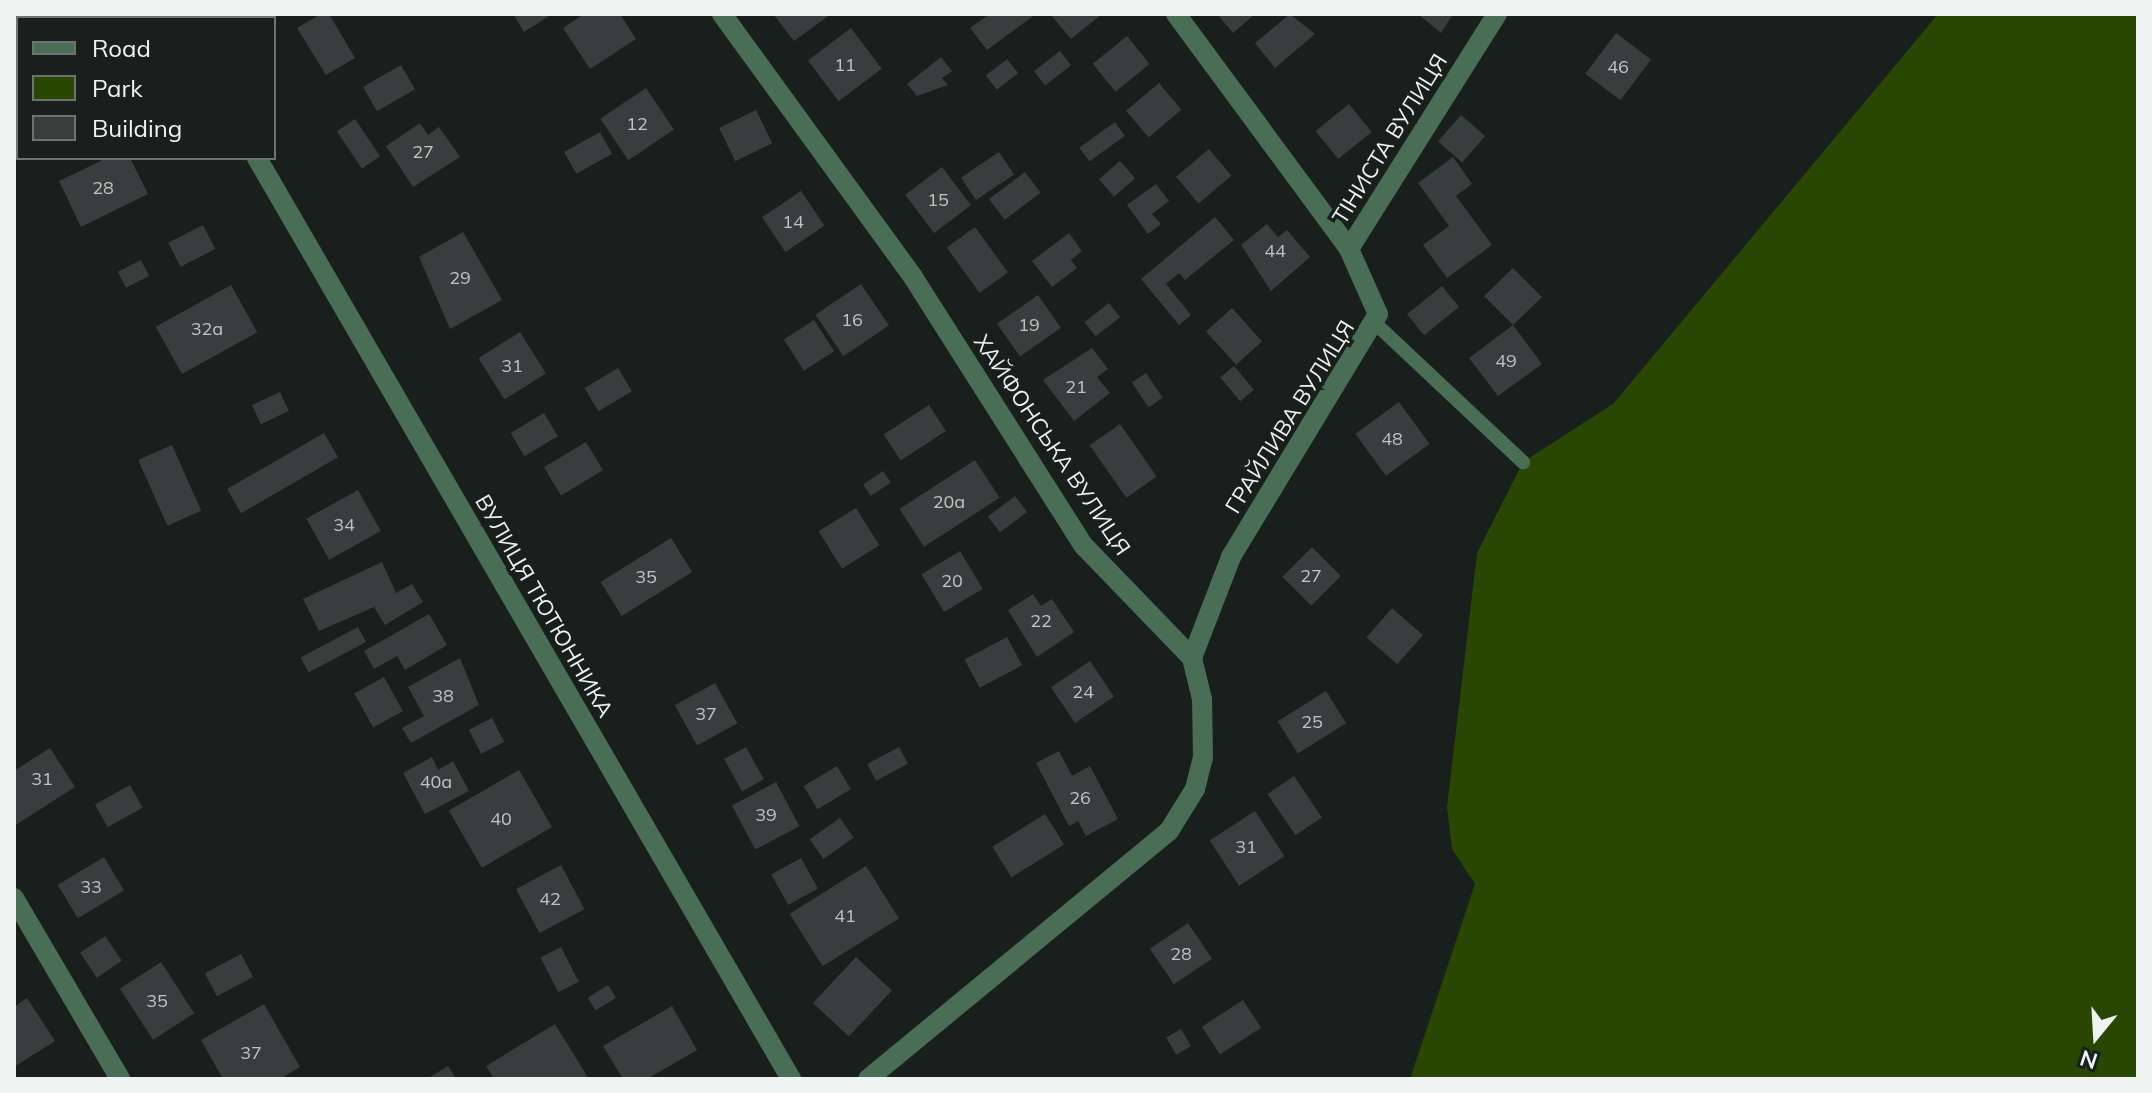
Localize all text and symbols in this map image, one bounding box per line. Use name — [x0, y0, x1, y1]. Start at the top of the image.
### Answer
legend — [16, 16, 276, 160]
text: Road — [92, 33, 151, 63]
street label: ТІНИСТА ВУЛИЦЯ — [1327, 49, 1453, 229]
house number: 11 — [834, 54, 856, 76]
house number: 46 — [1607, 56, 1629, 78]
text: Park — [92, 73, 143, 103]
text: Building — [92, 113, 182, 143]
house number: 12 — [626, 113, 648, 135]
house number: 27 — [412, 141, 434, 163]
house number: 28 — [92, 177, 114, 199]
house number: 15 — [927, 189, 949, 211]
house number: 14 — [782, 211, 804, 233]
house number: 44 — [1264, 240, 1286, 262]
house number: 29 — [449, 267, 471, 289]
house number: 16 — [841, 309, 863, 331]
house number: 19 — [1018, 314, 1040, 336]
street label: ГРАЙЛИВА ВУЛИЦЯ — [1220, 316, 1360, 518]
house number: 32а — [191, 318, 223, 340]
street label: ХАЙФОНСЬКА ВУЛИЦЯ — [968, 330, 1136, 560]
house number: 49 — [1495, 350, 1517, 372]
house number: 31 — [501, 355, 523, 377]
house number: 21 — [1065, 376, 1087, 398]
house number: 48 — [1381, 428, 1403, 450]
street label: ВУЛИЦЯ ТЮТЮННИКА — [469, 490, 619, 722]
house number: 20а — [933, 491, 965, 513]
house number: 34 — [333, 514, 355, 536]
house number: 27 — [1300, 565, 1322, 587]
house number: 35 — [635, 566, 657, 588]
house number: 20 — [941, 570, 963, 592]
house number: 22 — [1030, 610, 1052, 632]
house number: 24 — [1072, 681, 1094, 703]
house number: 38 — [432, 685, 454, 707]
house number: 37 — [695, 703, 717, 725]
house number: 25 — [1301, 711, 1323, 733]
house number: 31 — [31, 768, 53, 790]
house number: 40а — [420, 771, 452, 793]
house number: 26 — [1069, 787, 1091, 809]
house number: 39 — [755, 804, 777, 826]
house number: 40 — [490, 808, 512, 830]
house number: 31 — [1235, 836, 1257, 858]
house number: 33 — [80, 876, 102, 898]
house number: 42 — [539, 888, 561, 910]
house number: 41 — [834, 905, 856, 927]
house number: 28 — [1170, 943, 1192, 965]
house number: 35 — [146, 990, 168, 1012]
north arrow — [2056, 997, 2136, 1077]
house number: 37 — [240, 1042, 262, 1064]
text: N — [2076, 1044, 2101, 1076]

